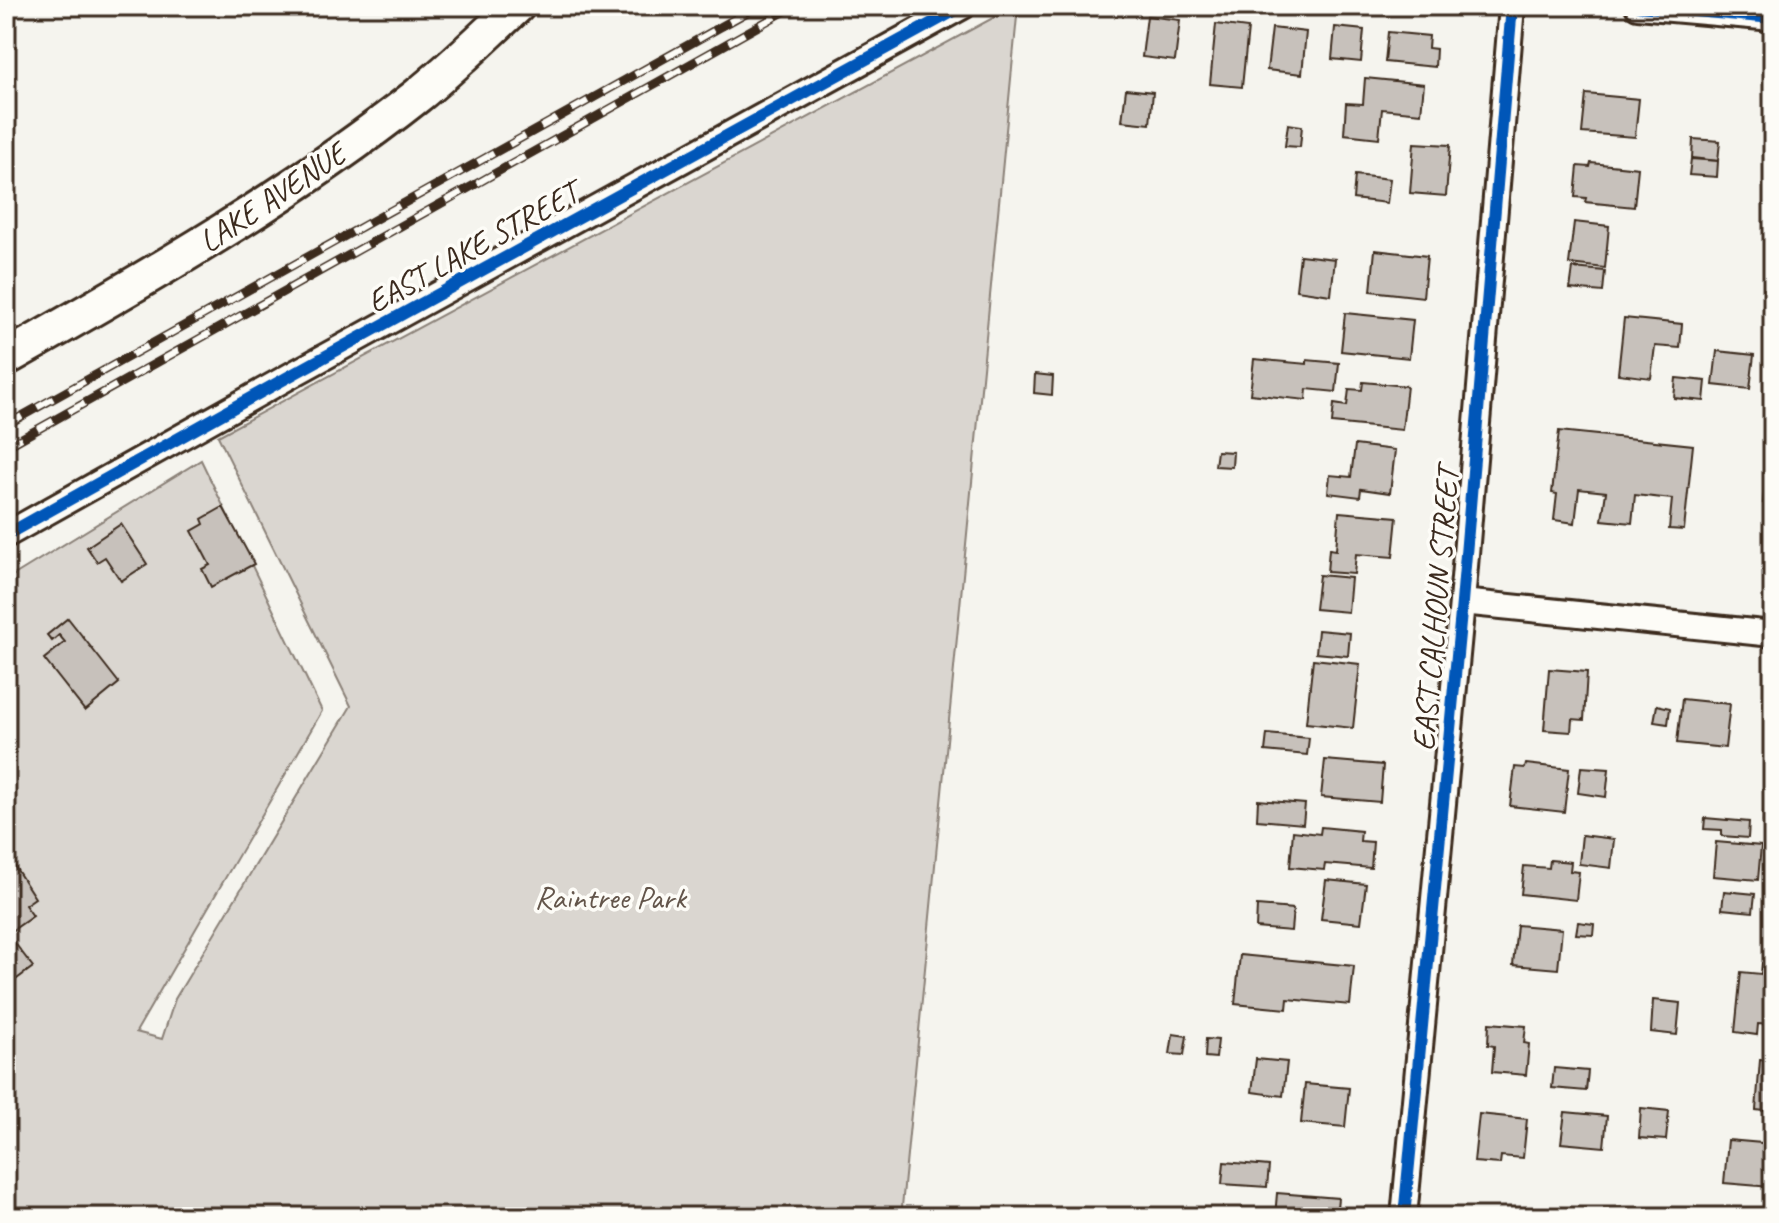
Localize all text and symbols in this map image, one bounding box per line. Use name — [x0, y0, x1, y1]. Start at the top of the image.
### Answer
street label: LAKE AVENUE — [191, 131, 357, 261]
street label: EAST LAKE STREET — [360, 169, 591, 322]
street label: EAST CALHOUN STREET — [1403, 459, 1469, 752]
park label: Raintree Park — [534, 877, 688, 918]

